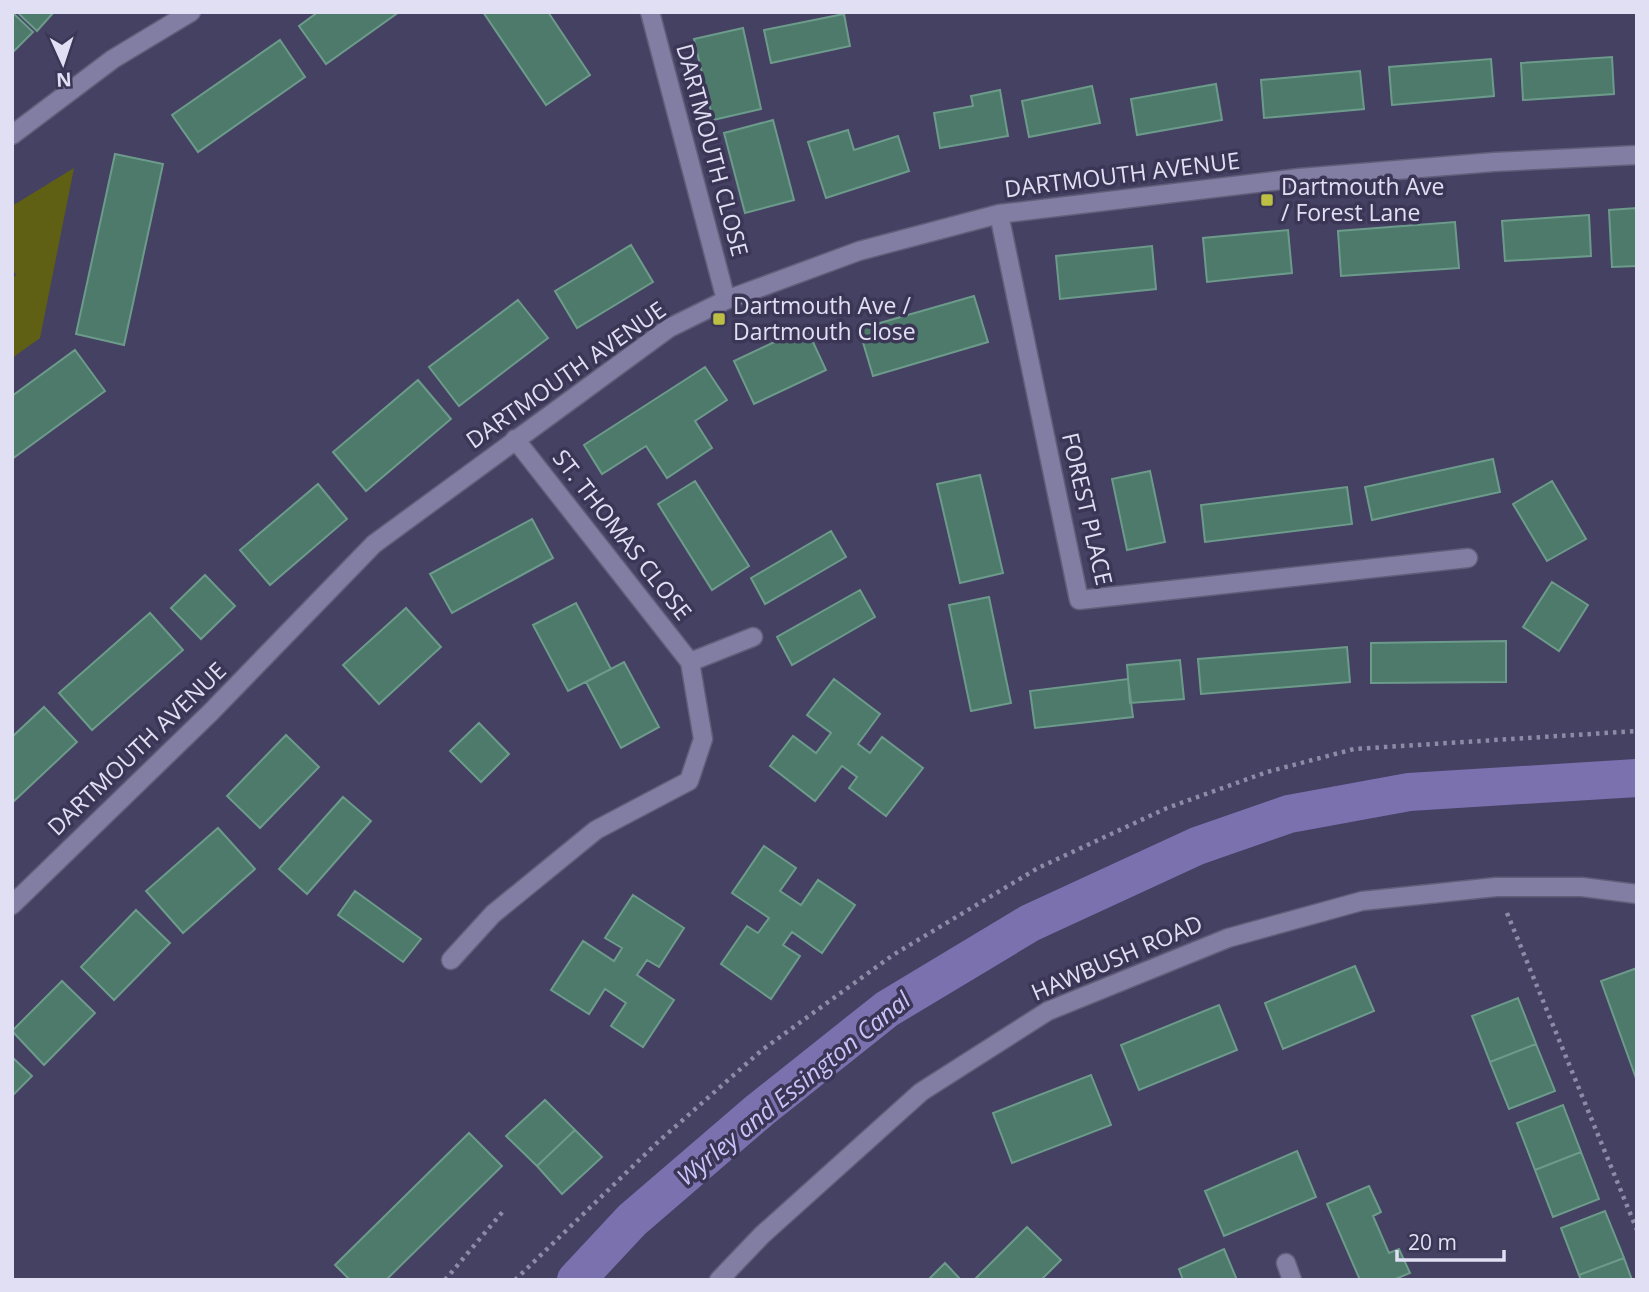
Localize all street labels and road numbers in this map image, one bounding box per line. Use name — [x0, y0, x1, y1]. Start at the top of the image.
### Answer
street label: DARTMOUTH CLOSE — [669, 40, 757, 260]
street label: DARTMOUTH AVENUE — [1002, 144, 1241, 204]
street label: DARTMOUTH AVENUE — [459, 293, 672, 455]
street label: FOREST PLACE — [1055, 429, 1121, 588]
street label: ST. THOMAS CLOSE — [546, 442, 700, 626]
street label: DARTMOUTH AVENUE — [40, 654, 233, 842]
street label: HAWBUSH ROAD — [1026, 907, 1207, 1008]

